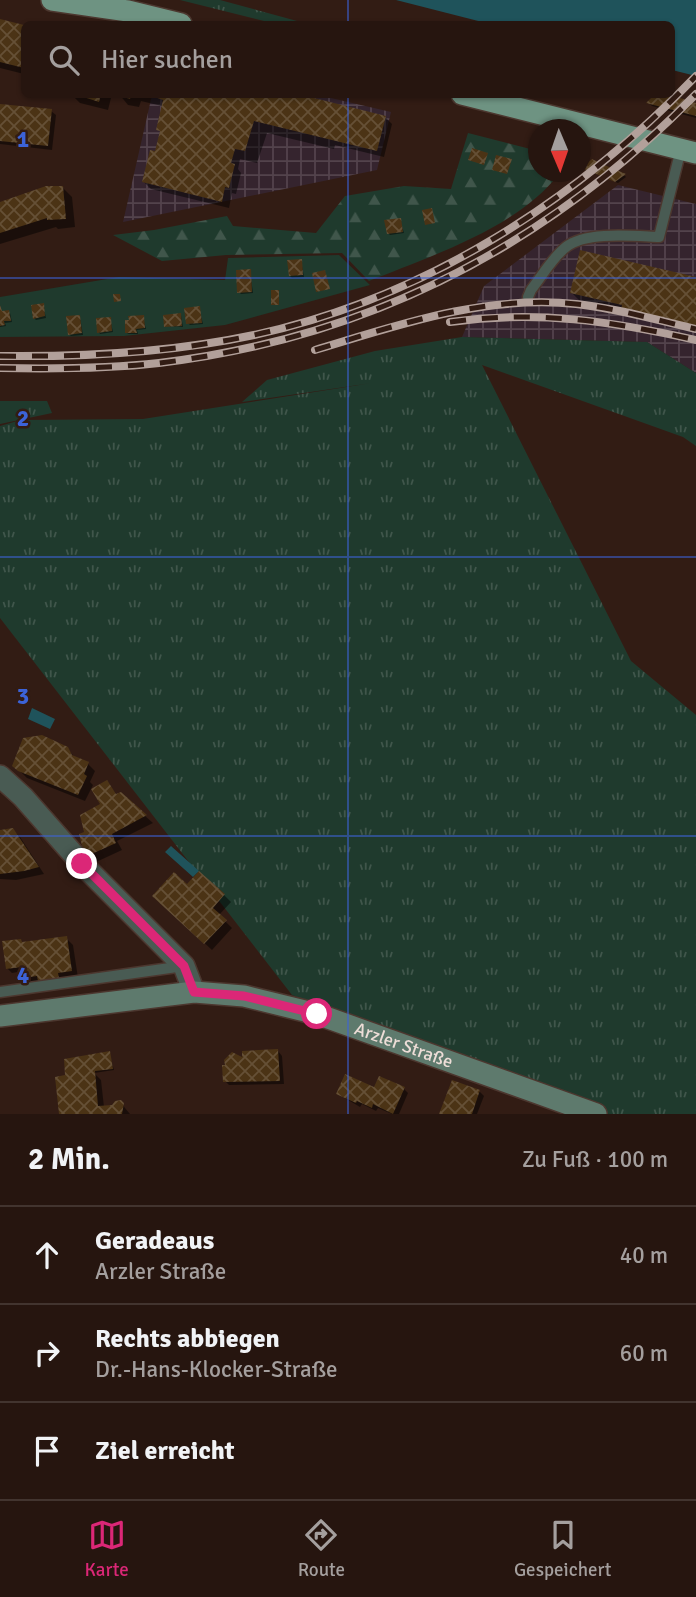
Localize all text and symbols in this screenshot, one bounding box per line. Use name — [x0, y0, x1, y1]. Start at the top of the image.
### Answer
search box — [21, 21, 675, 98]
icon: search — [45, 41, 83, 79]
text: Hier suchen — [101, 44, 233, 76]
north arrow — [528, 119, 591, 182]
text: 1 — [17, 125, 29, 154]
text: 2 — [17, 404, 29, 433]
text: 3 — [17, 682, 29, 711]
route end — [66, 848, 97, 879]
text: 4 — [17, 961, 29, 990]
route start — [301, 998, 332, 1029]
street label: Arzler Straße — [352, 1017, 456, 1073]
text: 2 Min. — [28, 1141, 110, 1178]
text: Zu Fuß · 100 m — [522, 1145, 668, 1174]
text: Geradeaus — [95, 1225, 214, 1257]
icon: ahead — [28, 1236, 66, 1274]
text: 40 m — [620, 1241, 668, 1270]
text: Arzler Straße — [95, 1257, 226, 1286]
text: Rechts abbiegen — [95, 1323, 280, 1355]
icon: right — [28, 1334, 66, 1372]
text: 60 m — [620, 1339, 668, 1368]
text: Dr.-Hans-Klocker-Straße — [95, 1355, 338, 1384]
icon: arrive — [28, 1432, 66, 1470]
text: Ziel erreicht — [95, 1435, 235, 1467]
tab: Karte — [84, 1516, 129, 1582]
tab: Route — [298, 1516, 345, 1582]
tab: Gespeichert — [514, 1516, 612, 1582]

